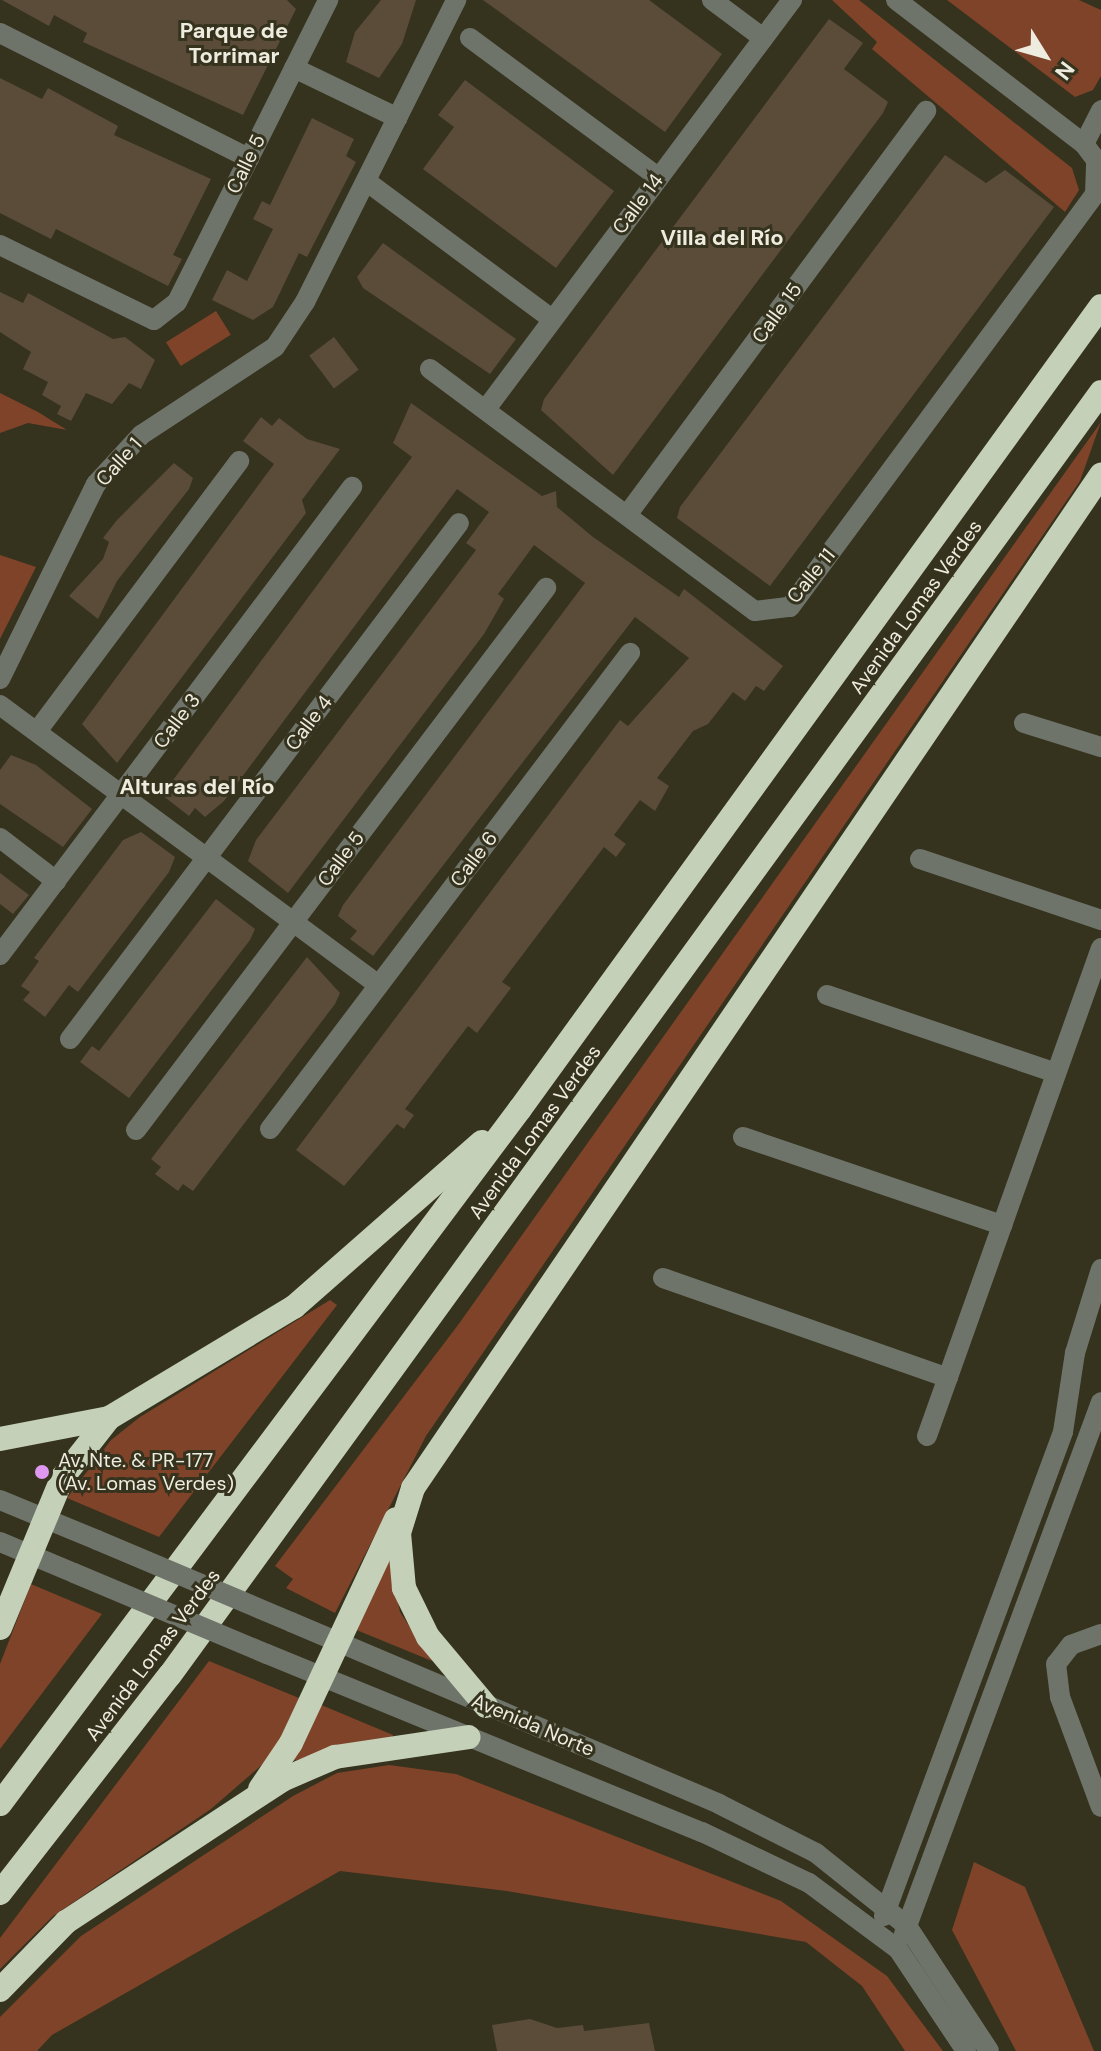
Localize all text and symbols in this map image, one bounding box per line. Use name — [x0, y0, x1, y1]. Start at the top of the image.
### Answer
north arrow — [1005, 16, 1085, 96]
district label: Parque de Torrimar — [180, 17, 288, 68]
text: N — [1048, 56, 1081, 86]
street label: Calle 5 — [221, 130, 271, 198]
street label: Calle 14 — [608, 169, 668, 239]
district label: Villa del Río — [660, 225, 784, 251]
street label: Calle 15 — [747, 278, 807, 348]
street label: Calle 1 — [91, 433, 147, 491]
street label: Avenida Lomas Verdes — [845, 515, 987, 699]
street label: Calle 11 — [782, 544, 840, 608]
street label: Calle 3 — [149, 689, 205, 753]
street label: Calle 4 — [280, 691, 338, 755]
district label: Alturas del Río — [119, 774, 275, 800]
street label: Calle 6 — [445, 826, 503, 892]
street label: Calle 5 — [312, 827, 370, 891]
street label: Avenida Lomas Verdes — [464, 1040, 606, 1224]
place label: Av. Nte. & PR-177 (Av. Lomas Verdes) — [58, 1448, 234, 1495]
marker: Av. Nte. & PR-177 (Av. Lomas Verdes) — [33, 1463, 51, 1481]
street label: Avenida Lomas Verdes — [80, 1564, 226, 1746]
street label: Avenida Norte — [468, 1688, 598, 1762]

